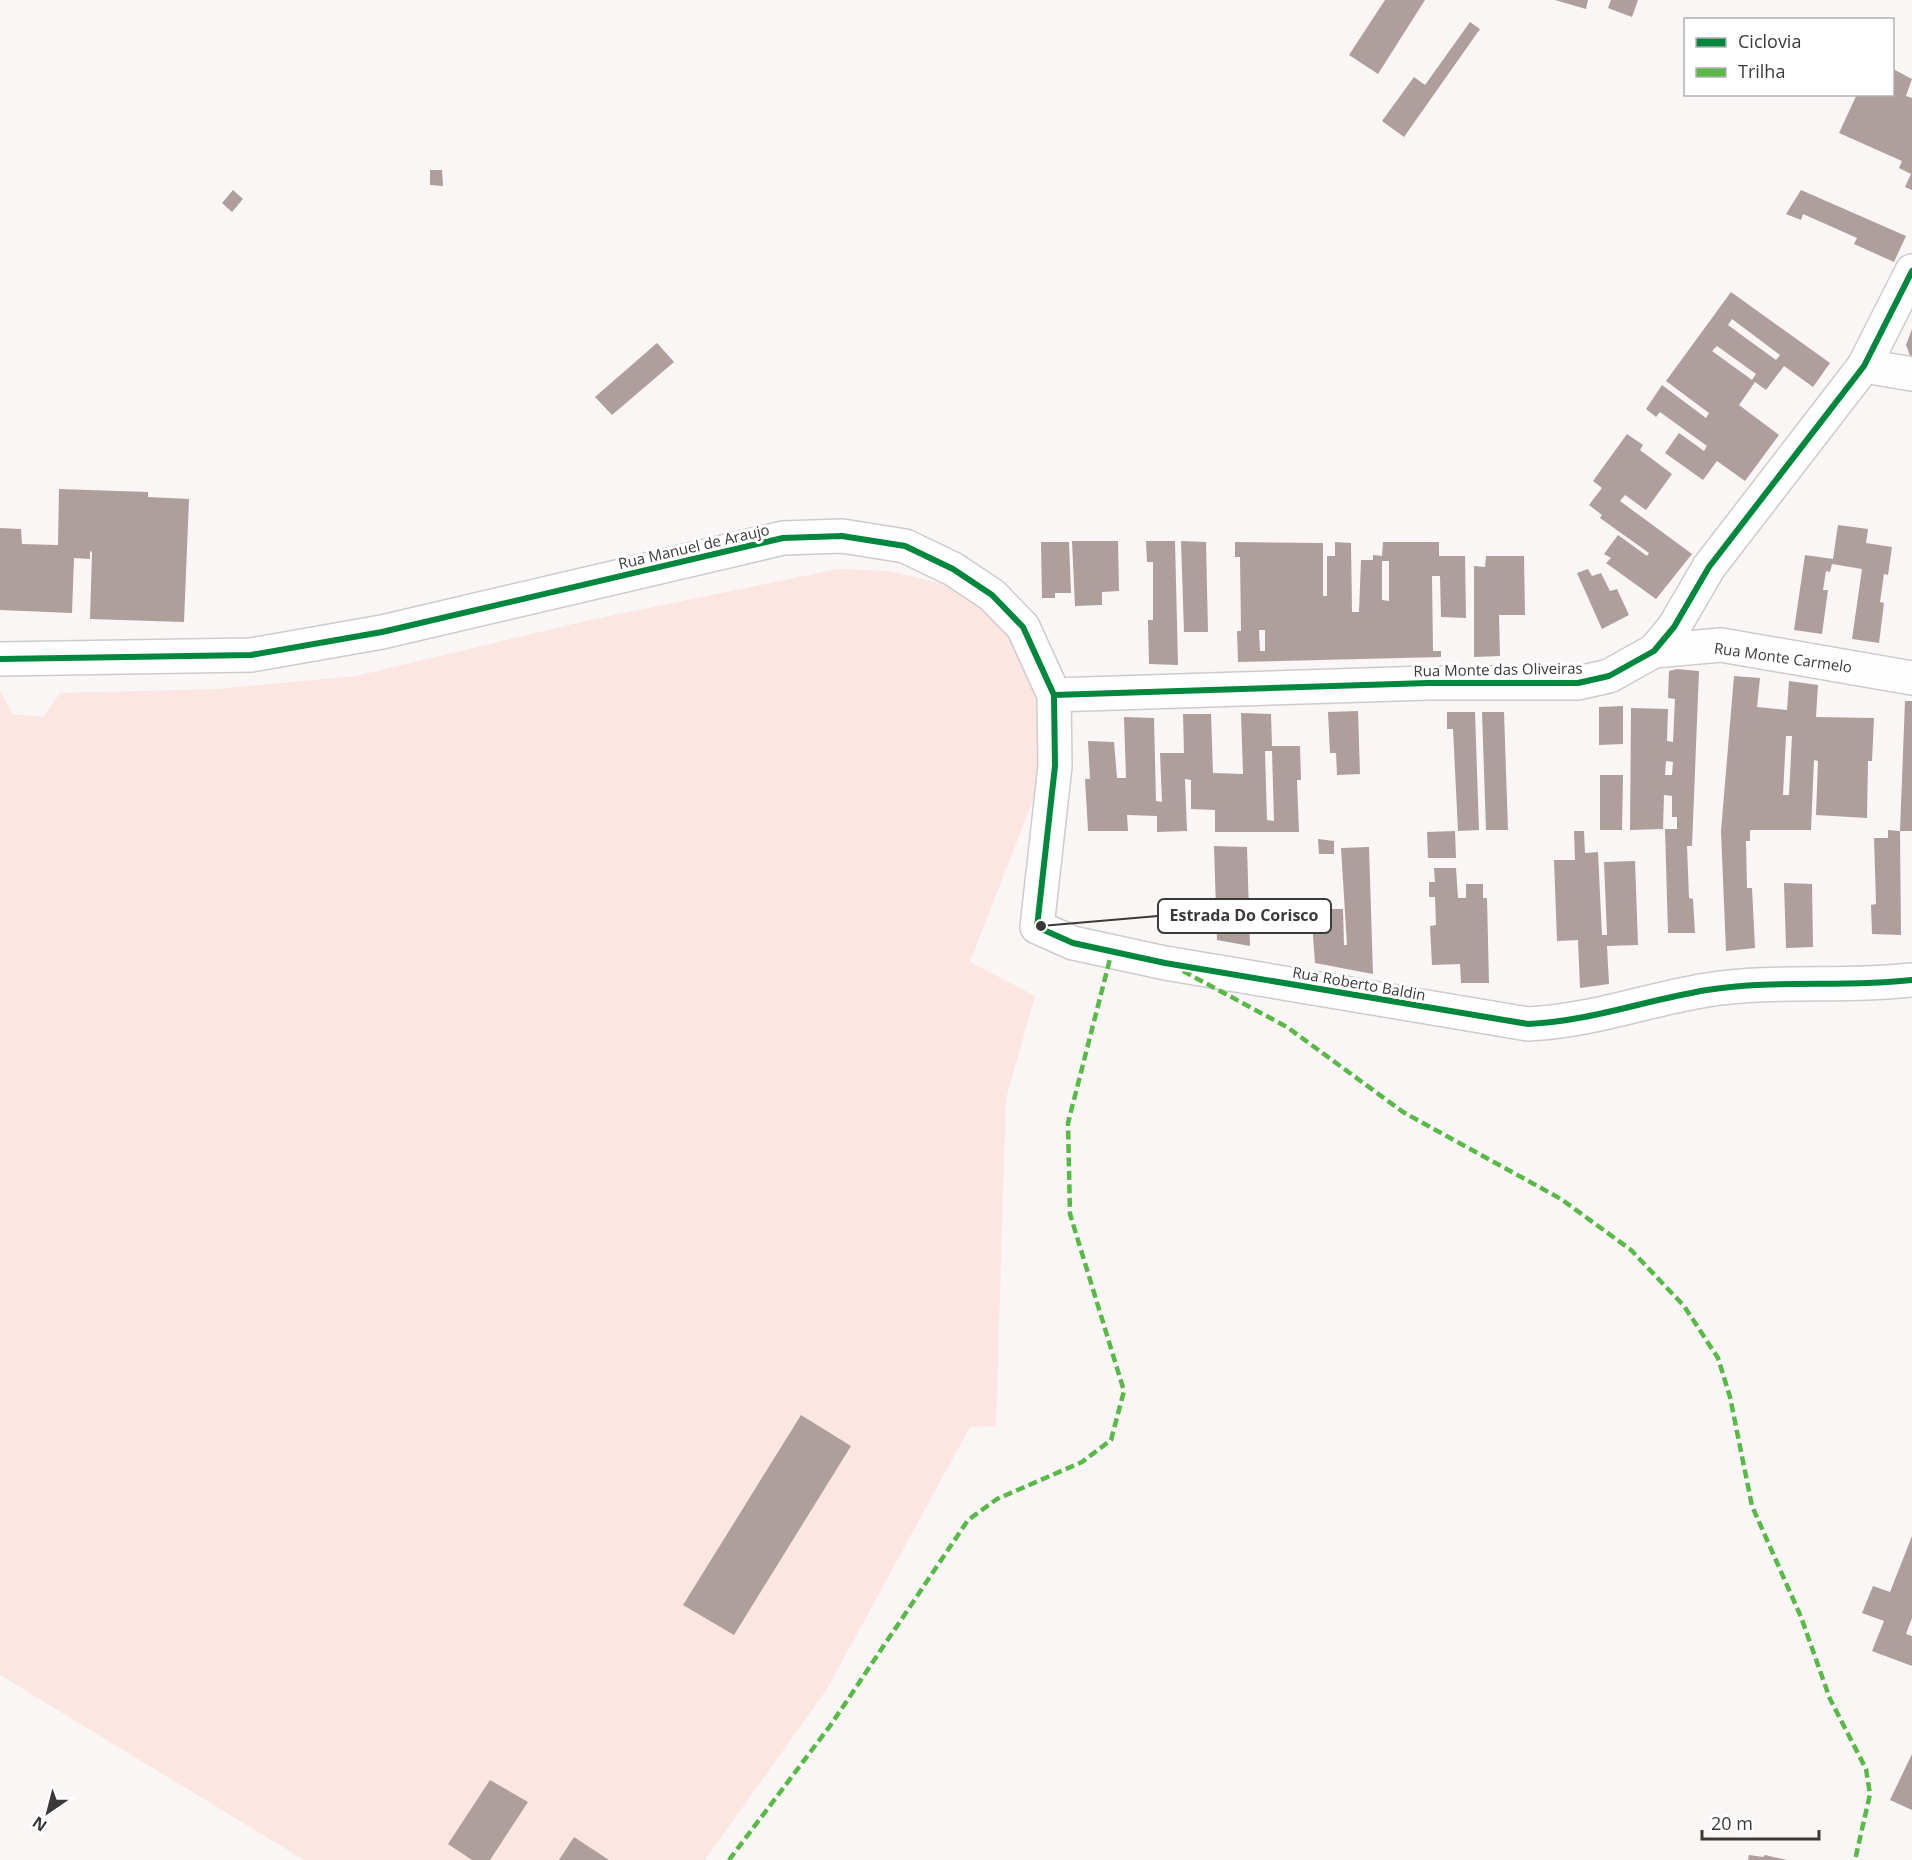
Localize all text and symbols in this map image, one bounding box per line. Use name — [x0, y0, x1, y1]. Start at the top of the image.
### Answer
legend — [1684, 18, 1894, 96]
text: Ciclovia — [1738, 29, 1801, 53]
text: Trilha — [1738, 59, 1785, 83]
street label: Rua Manuel de Araujo — [616, 519, 771, 573]
street label: Rua Monte Carmelo — [1713, 637, 1853, 677]
street label: Rua Monte das Oliveiras — [1413, 658, 1583, 680]
callout: Estrada Do Corisco — [1158, 899, 1331, 933]
text: Estrada Do Corisco — [1170, 904, 1319, 926]
street label: Rua Roberto Baldin — [1291, 961, 1427, 1005]
north arrow — [18, 1782, 78, 1842]
scale bar — [1702, 1803, 1819, 1841]
text: 20 m — [1711, 1811, 1753, 1835]
text: N — [28, 1812, 51, 1837]

